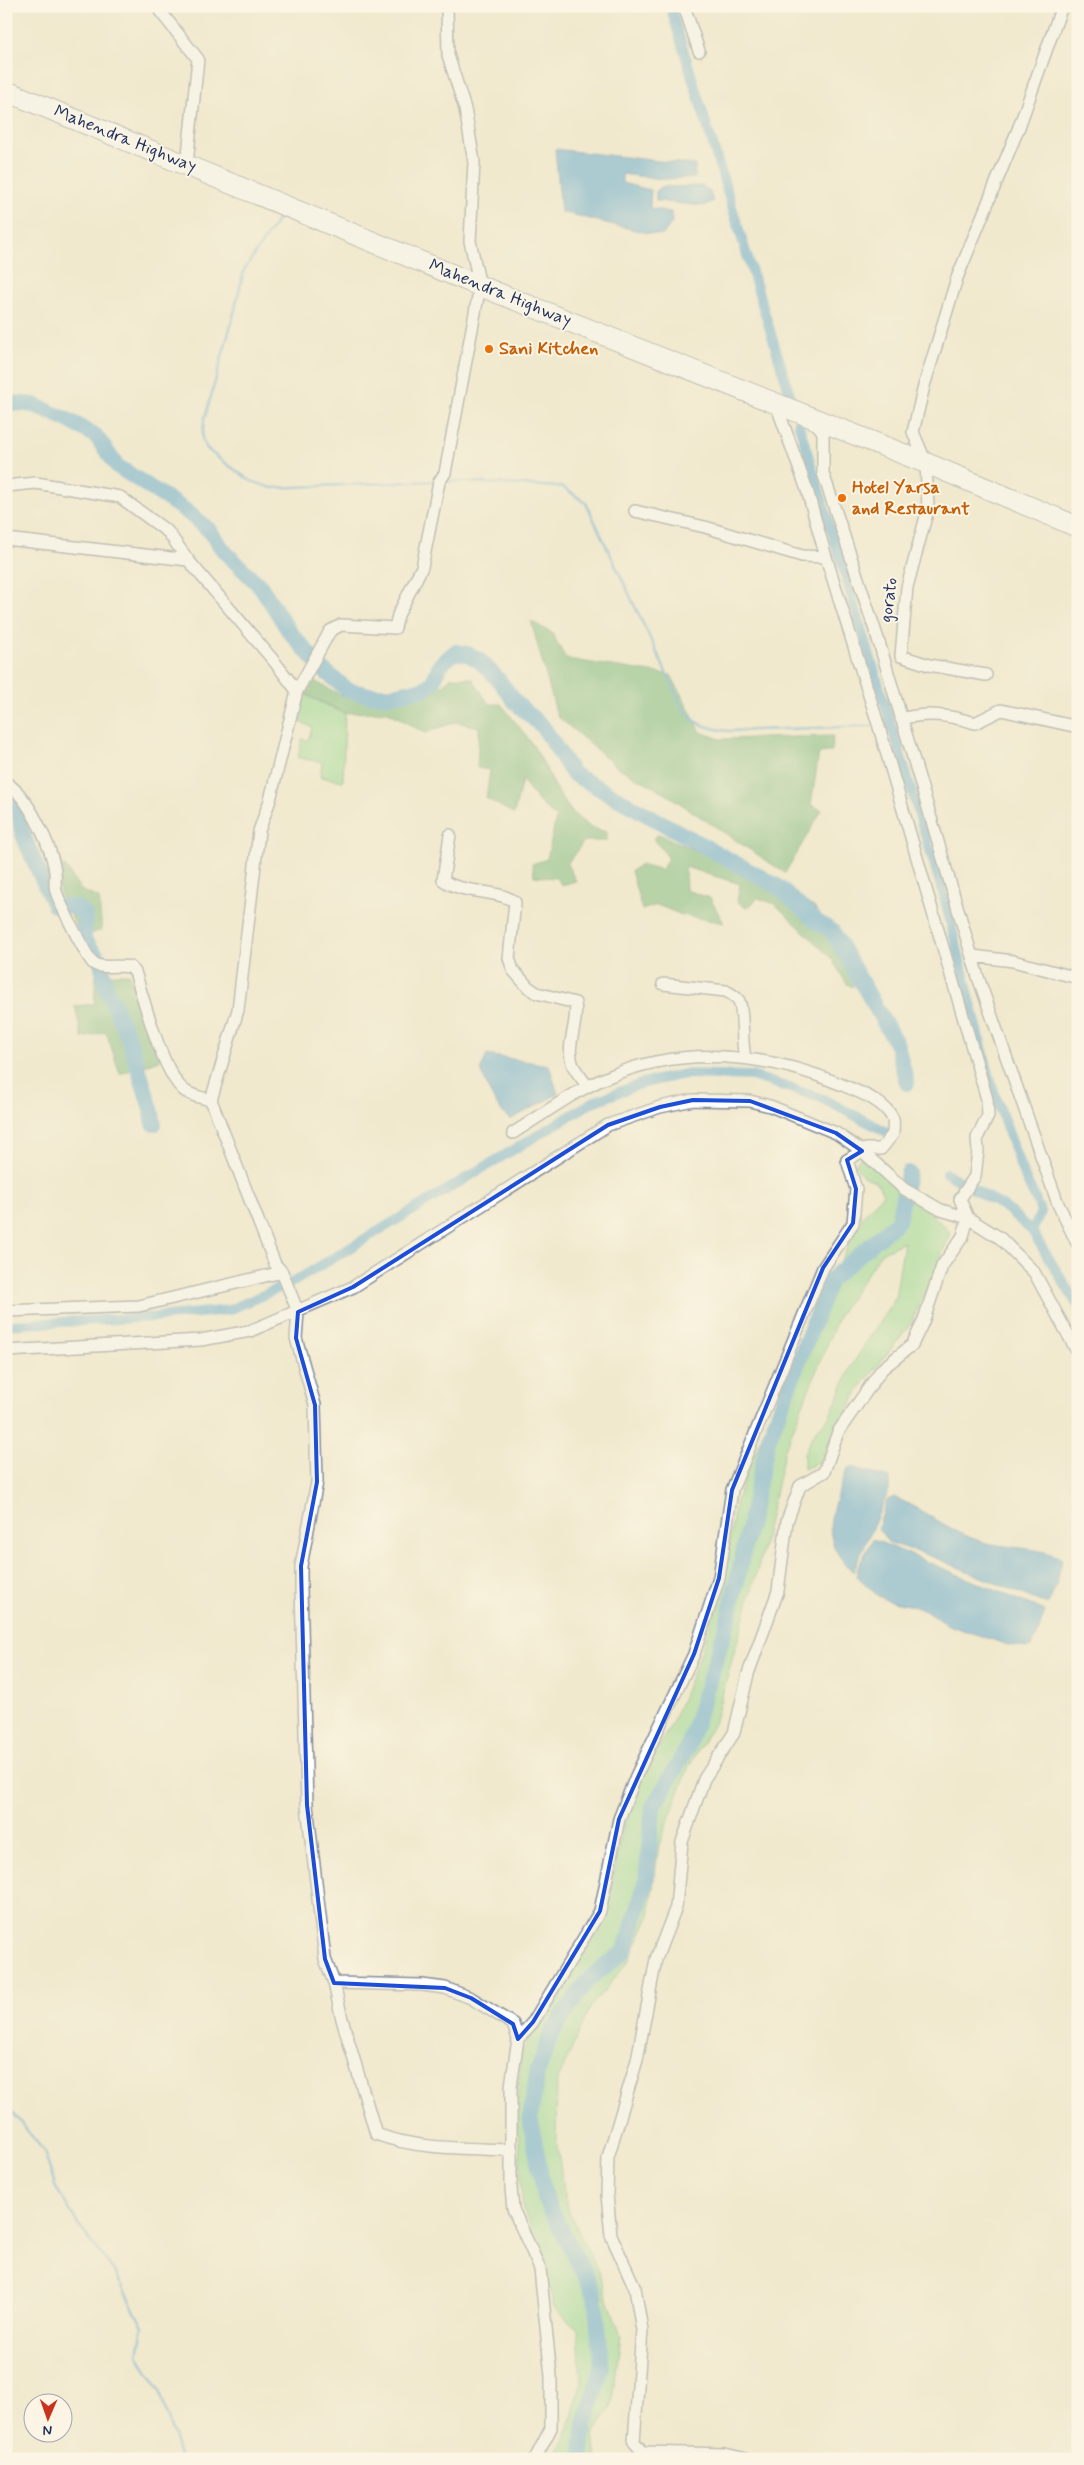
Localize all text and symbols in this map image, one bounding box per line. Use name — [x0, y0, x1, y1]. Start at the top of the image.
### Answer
street label: Mahendra Highway — [50, 99, 200, 179]
street label: Mahendra Highway — [425, 253, 575, 333]
place label: Sani Kitchen — [499, 337, 598, 361]
marker: Sani Kitchen — [483, 343, 495, 355]
place label: Hotel Yarsa and Restaurant — [852, 476, 970, 521]
marker: Hotel Yarsa and Restaurant — [836, 492, 848, 504]
street label: gorato — [874, 576, 904, 624]
north arrow — [22, 2392, 72, 2442]
text: N — [43, 2421, 53, 2439]

